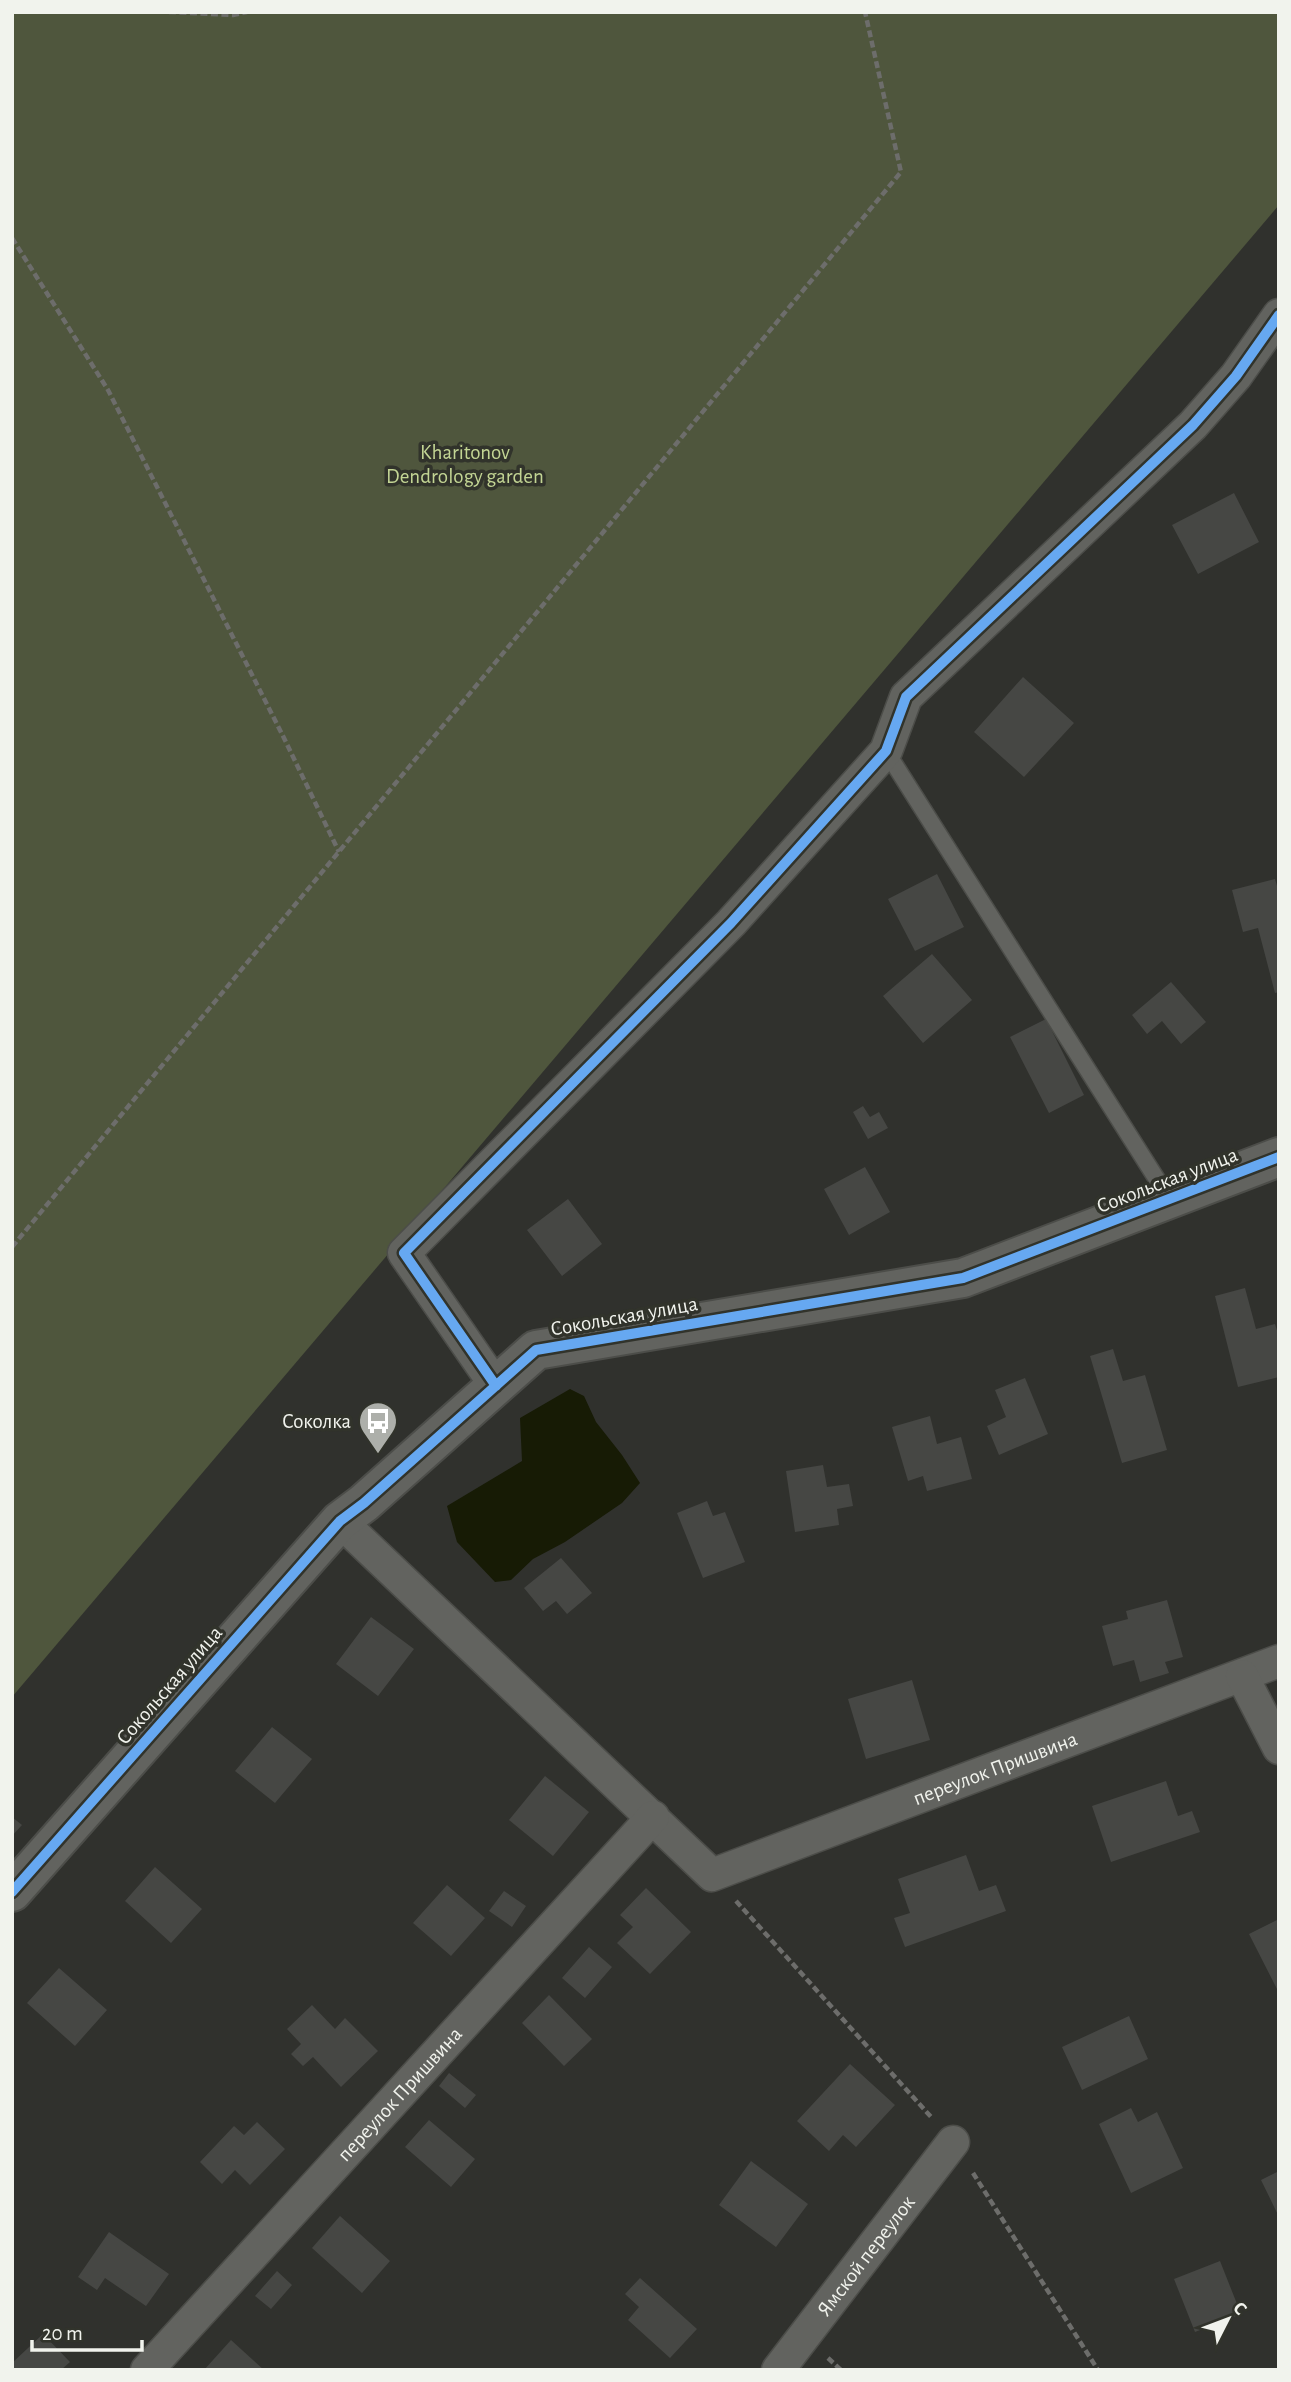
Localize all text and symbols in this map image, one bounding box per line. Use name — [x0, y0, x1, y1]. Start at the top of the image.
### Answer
park label: Kharitonov Dendrology garden — [386, 442, 544, 487]
street label: Сокольская улица — [1094, 1144, 1241, 1217]
street label: Сокольская улица — [549, 1293, 700, 1340]
bus stop icon: Соколка — [357, 1400, 399, 1455]
place label: Соколка — [282, 1411, 351, 1432]
street label: Сокольская улица — [112, 1622, 227, 1749]
street label: переулок Пришвина — [910, 1728, 1080, 1809]
street label: переулок Пришвина — [333, 2023, 466, 2166]
street label: Ямской переулок — [813, 2192, 919, 2320]
north arrow — [1193, 2284, 1263, 2354]
text: С — [1229, 2298, 1250, 2319]
scale bar — [32, 2308, 142, 2352]
text: 20 m — [42, 2323, 83, 2344]

